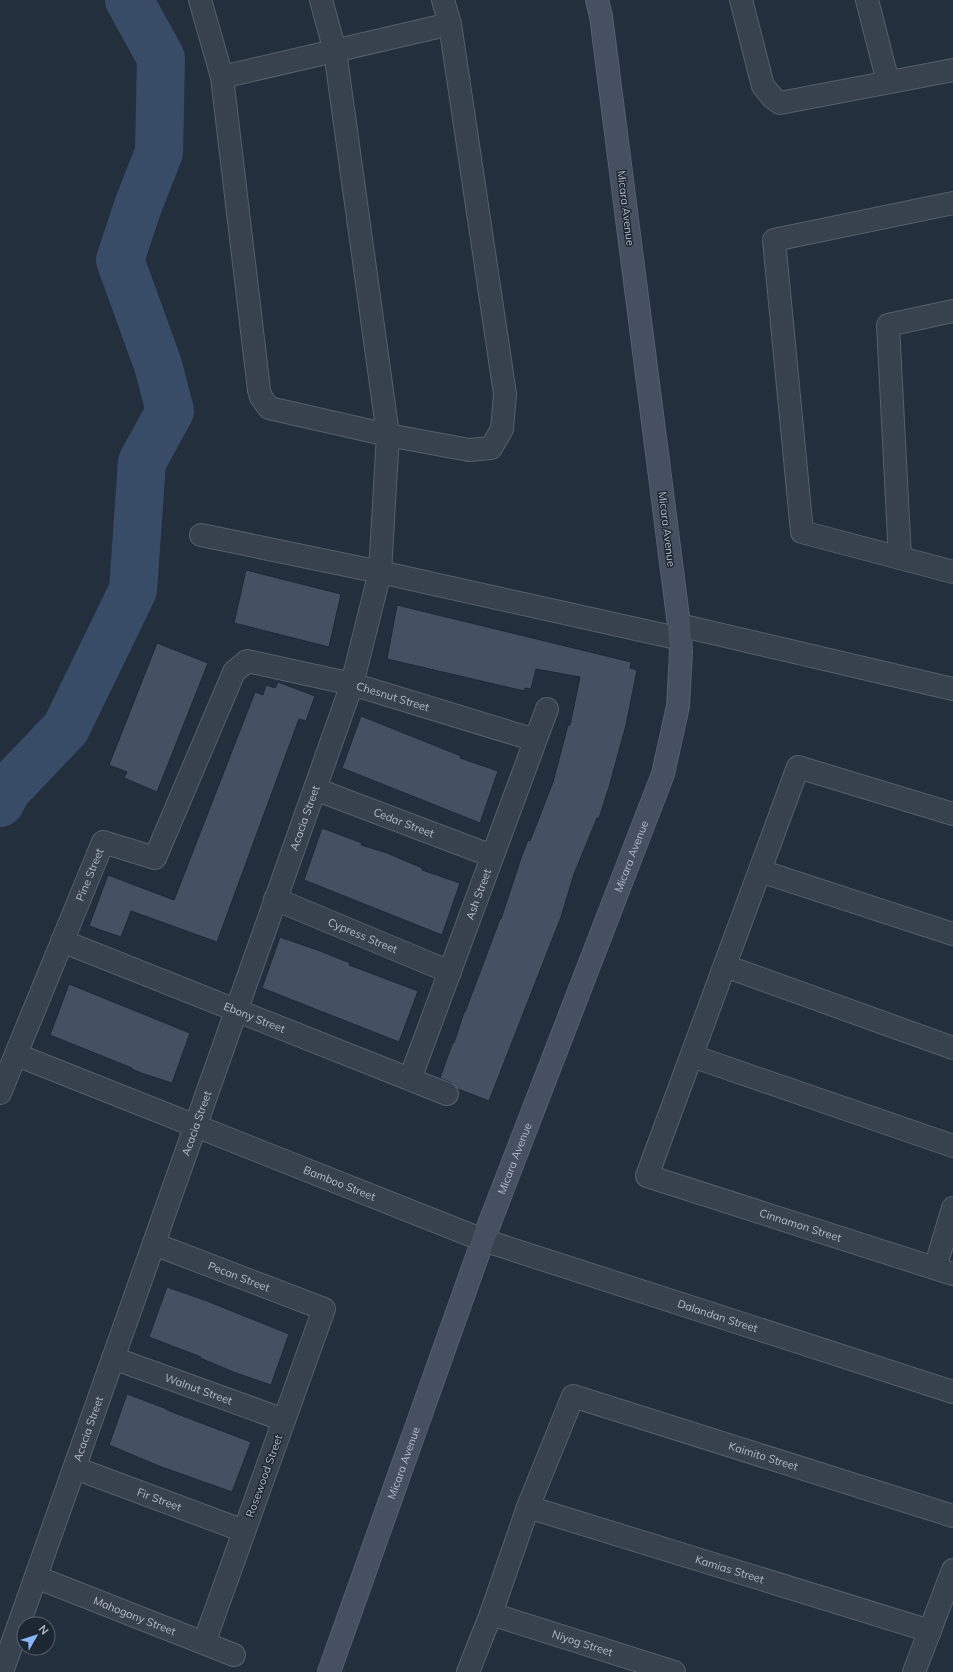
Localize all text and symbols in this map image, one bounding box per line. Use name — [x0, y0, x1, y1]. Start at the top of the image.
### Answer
street label: Micara Avenue — [614, 170, 638, 246]
street label: Micara Avenue — [655, 491, 679, 567]
street label: Chesnut Street — [355, 679, 431, 714]
street label: Acacia Street — [287, 783, 323, 852]
street label: Cedar Street — [372, 805, 436, 841]
street label: Micara Avenue — [611, 818, 651, 894]
street label: Pine Street — [73, 846, 107, 903]
street label: Ash Street — [463, 867, 494, 922]
street label: Cypress Street — [326, 915, 400, 956]
street label: Ebony Street — [222, 999, 287, 1036]
street label: Acacia Street — [178, 1089, 214, 1158]
street label: Micara Avenue — [494, 1121, 535, 1196]
street label: Bamboo Street — [301, 1162, 378, 1204]
street label: Cinnamon Street — [758, 1205, 843, 1245]
street label: Pecan Street — [206, 1258, 272, 1295]
street label: Dalandan Street — [676, 1296, 760, 1335]
street label: Walnut Street — [163, 1370, 234, 1408]
street label: Acacia Street — [70, 1394, 106, 1463]
street label: Micara Avenue — [384, 1425, 423, 1501]
street label: Rosewood Street — [243, 1433, 286, 1519]
street label: Kaimito Street — [727, 1439, 800, 1474]
street label: Fir Street — [135, 1485, 184, 1514]
street label: Kamias Street — [693, 1552, 766, 1586]
street label: Mahogany Street — [91, 1593, 178, 1638]
north arrow — [16, 1616, 56, 1656]
text: N — [36, 1622, 52, 1637]
street label: Niyog Street — [550, 1627, 615, 1659]

